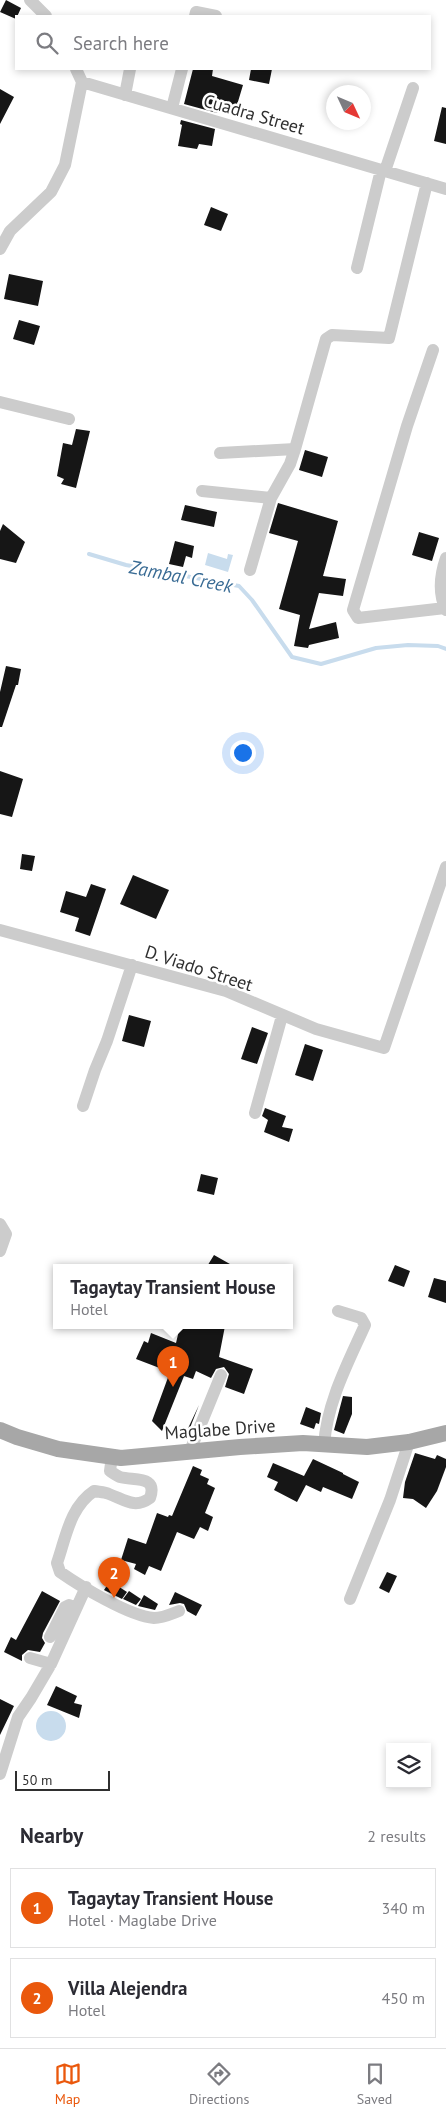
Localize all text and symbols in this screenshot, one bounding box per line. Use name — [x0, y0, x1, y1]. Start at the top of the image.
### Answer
search box — [15, 15, 431, 70]
icon: search — [33, 29, 61, 57]
text: Search here — [73, 31, 169, 55]
north arrow — [326, 85, 371, 130]
street label: Cuadra Street — [201, 89, 307, 139]
water label: Zambal Creek — [126, 554, 236, 598]
your location — [230, 740, 256, 766]
street label: D. Viado Street — [142, 940, 256, 996]
popup — [53, 1264, 293, 1329]
text: Tagaytay Transient House — [70, 1275, 276, 1299]
text: Hotel — [70, 1299, 108, 1319]
pin: 1 — [157, 1346, 189, 1387]
street label: Maglabe Drive — [164, 1414, 276, 1444]
pin: 2 — [98, 1557, 130, 1598]
map controls — [386, 1743, 431, 1788]
button: layers — [386, 1743, 431, 1788]
scale bar — [15, 1768, 110, 1791]
text: 50 m — [22, 1771, 52, 1789]
text: Nearby — [20, 1822, 83, 1849]
text: 2 results — [367, 1826, 426, 1846]
text: Tagaytay Transient House — [68, 1886, 273, 1910]
text: 1 — [32, 1898, 42, 1918]
text: 340 m — [382, 1898, 425, 1918]
text: Hotel · Maglabe Drive — [68, 1910, 217, 1930]
text: Villa Alejendra — [68, 1976, 187, 2000]
text: 2 — [32, 1988, 42, 2008]
text: 450 m — [382, 1988, 425, 2008]
text: Hotel — [68, 2000, 105, 2020]
tab: Map — [54, 2060, 82, 2108]
tab: Directions — [189, 2060, 249, 2108]
tab: Saved — [357, 2060, 392, 2108]

